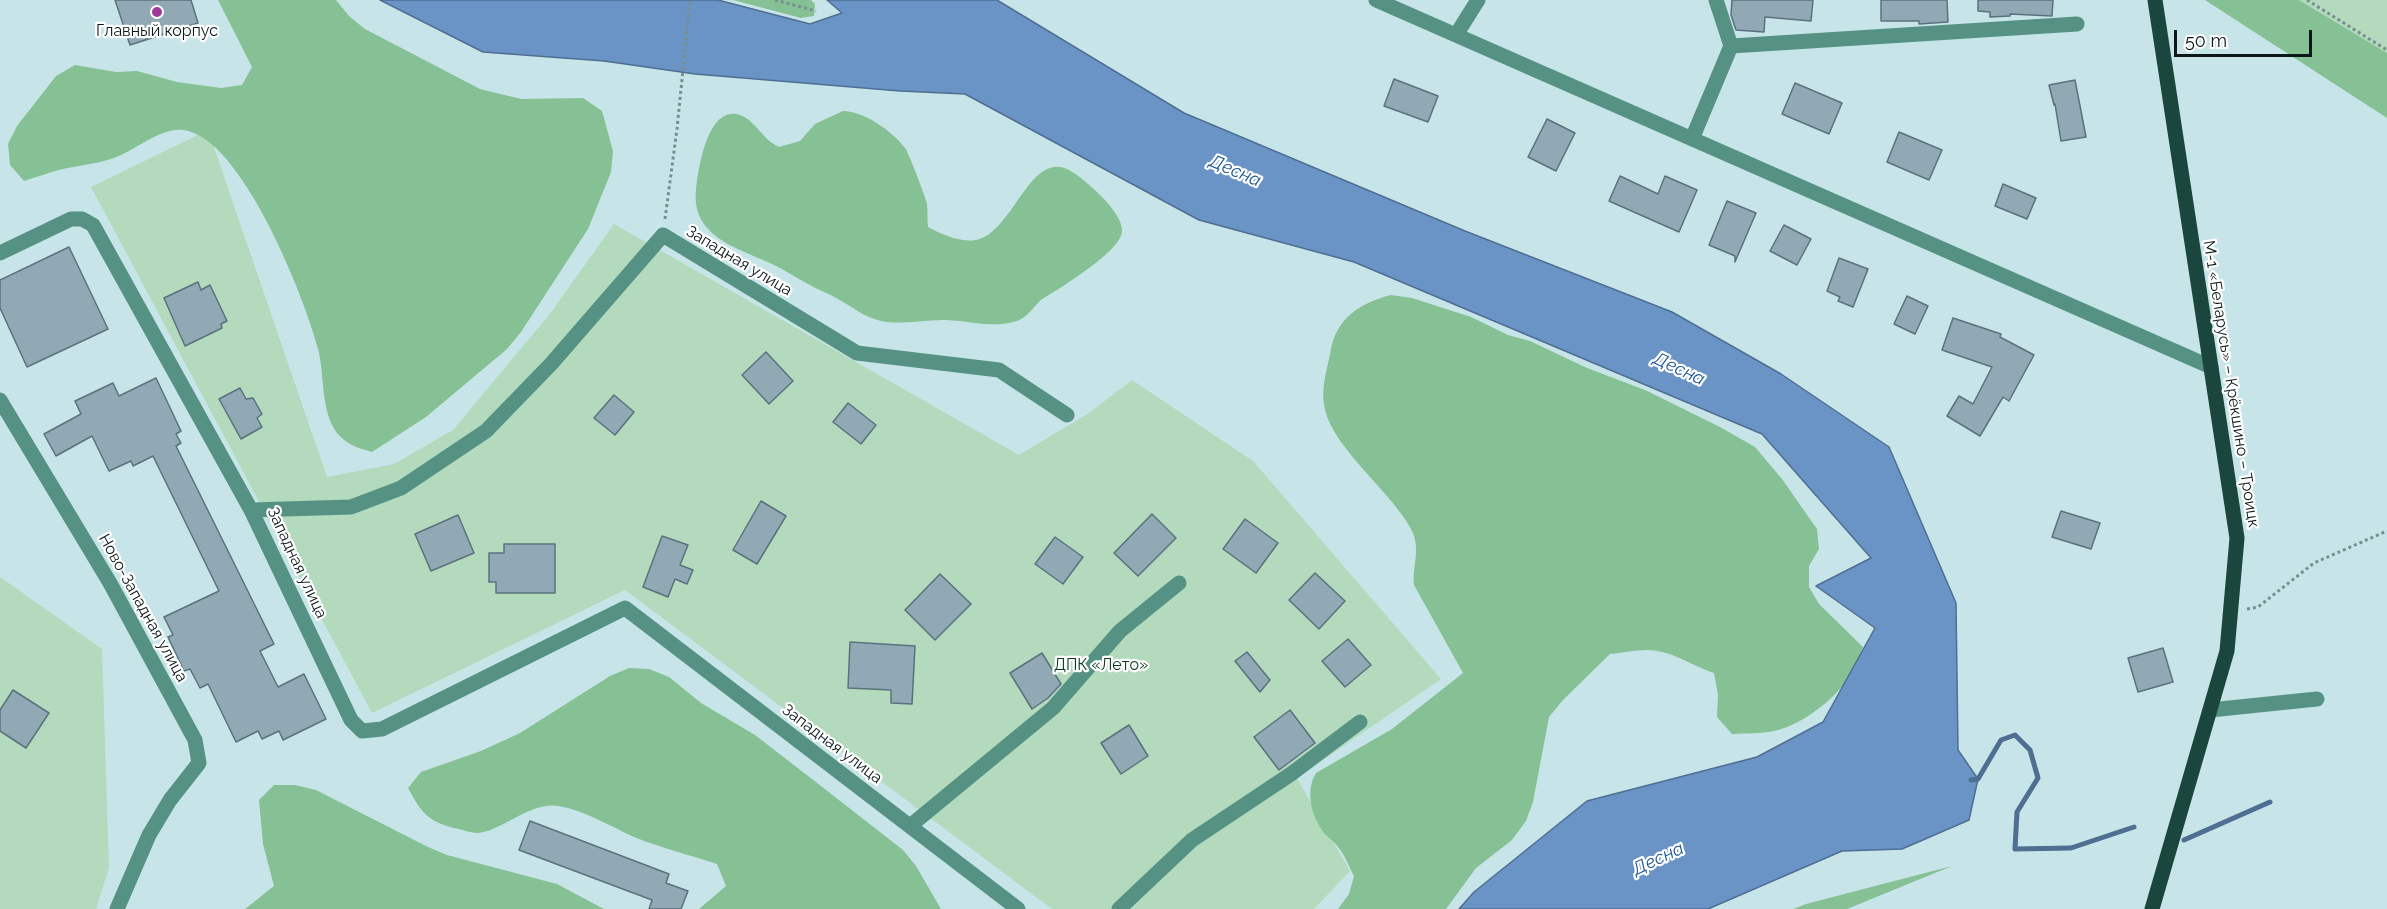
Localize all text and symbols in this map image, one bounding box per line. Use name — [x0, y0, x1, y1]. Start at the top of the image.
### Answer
marker: Главный корпус — [150, 5, 164, 19]
scale bar — [2177, 18, 2315, 56]
place label: Главный корпус — [96, 21, 218, 41]
text: 50 m — [2185, 30, 2227, 51]
water label: Десна — [1206, 150, 1264, 192]
street label: Западная улица — [683, 222, 795, 300]
street label: М-1 «Беларусь» – Крёкшино – Троицк — [2199, 239, 2263, 529]
water label: Десна — [1650, 348, 1708, 390]
street label: Западная улица — [263, 504, 331, 622]
street label: Ново-Западная улица — [94, 531, 192, 685]
park label: ДПК «Лето» — [1054, 655, 1148, 675]
street label: Западная улица — [778, 700, 886, 788]
water label: Десна — [1629, 838, 1687, 880]

